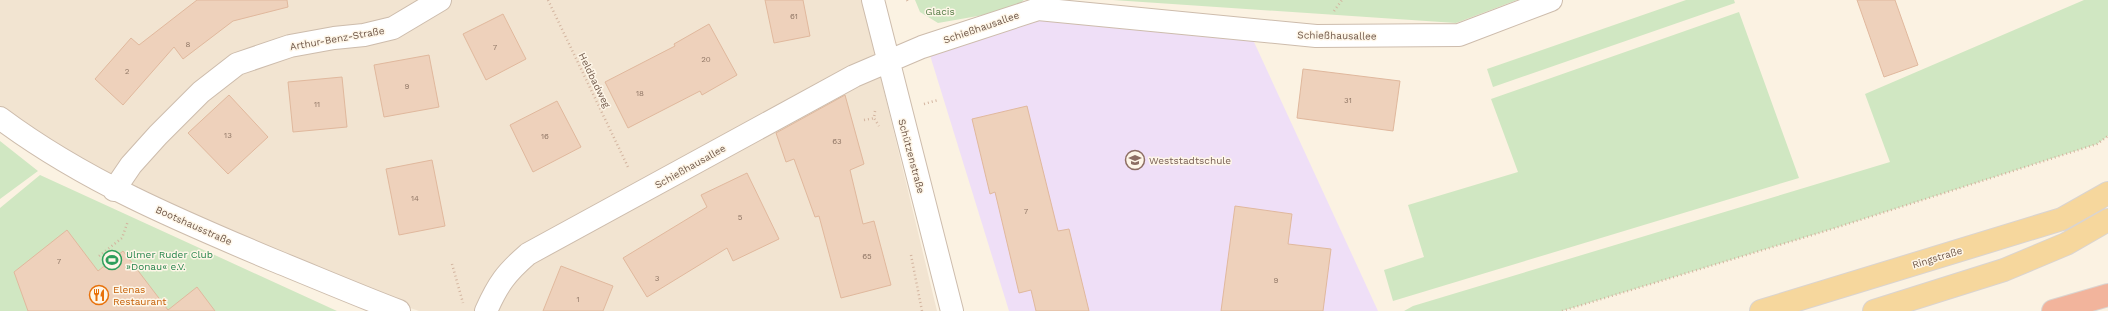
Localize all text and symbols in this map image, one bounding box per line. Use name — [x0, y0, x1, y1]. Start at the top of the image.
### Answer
park label: Glacis — [925, 6, 955, 17]
street label: Schießhausallee — [942, 9, 1021, 46]
house number: 61 — [790, 12, 798, 21]
street label: Arthur-Benz-Straße — [289, 25, 385, 52]
street label: Schießhausallee — [1297, 29, 1377, 42]
house number: 8 — [186, 40, 191, 49]
house number: 7 — [493, 43, 498, 52]
street label: Heldbadweg — [576, 51, 613, 110]
house number: 20 — [701, 55, 711, 64]
house number: 2 — [125, 67, 130, 76]
house number: 9 — [405, 82, 410, 91]
house number: 18 — [636, 89, 644, 98]
house number: 31 — [1344, 96, 1352, 105]
house number: 11 — [314, 100, 320, 109]
street label: Schützenstraße — [896, 118, 927, 195]
house number: 13 — [224, 131, 232, 140]
house number: 16 — [541, 132, 549, 141]
house number: 63 — [832, 137, 842, 146]
street label: Schießhausallee — [653, 142, 728, 190]
school or university icon: Weststadtschule — [1124, 149, 1146, 171]
place label: Weststadtschule — [1149, 155, 1231, 166]
house number: 14 — [411, 194, 419, 203]
street label: Bootshausstraße — [154, 204, 234, 247]
house number: 7 — [1024, 207, 1029, 216]
house number: 5 — [738, 213, 743, 222]
street label: Ringstraße — [1911, 245, 1964, 270]
sports icon: Ulmer Ruder Club »Donau« e.V. — [101, 249, 123, 271]
place label: Ulmer Ruder Club »Donau« e.V. — [126, 249, 213, 272]
house number: 65 — [862, 252, 872, 261]
house number: 7 — [57, 257, 62, 266]
house number: 3 — [655, 274, 660, 283]
house number: 9 — [1274, 276, 1279, 285]
restaurant icon: Elenas Restaurant — [88, 284, 110, 306]
place label: Elenas Restaurant — [113, 284, 167, 307]
house number: 1 — [576, 295, 580, 304]

